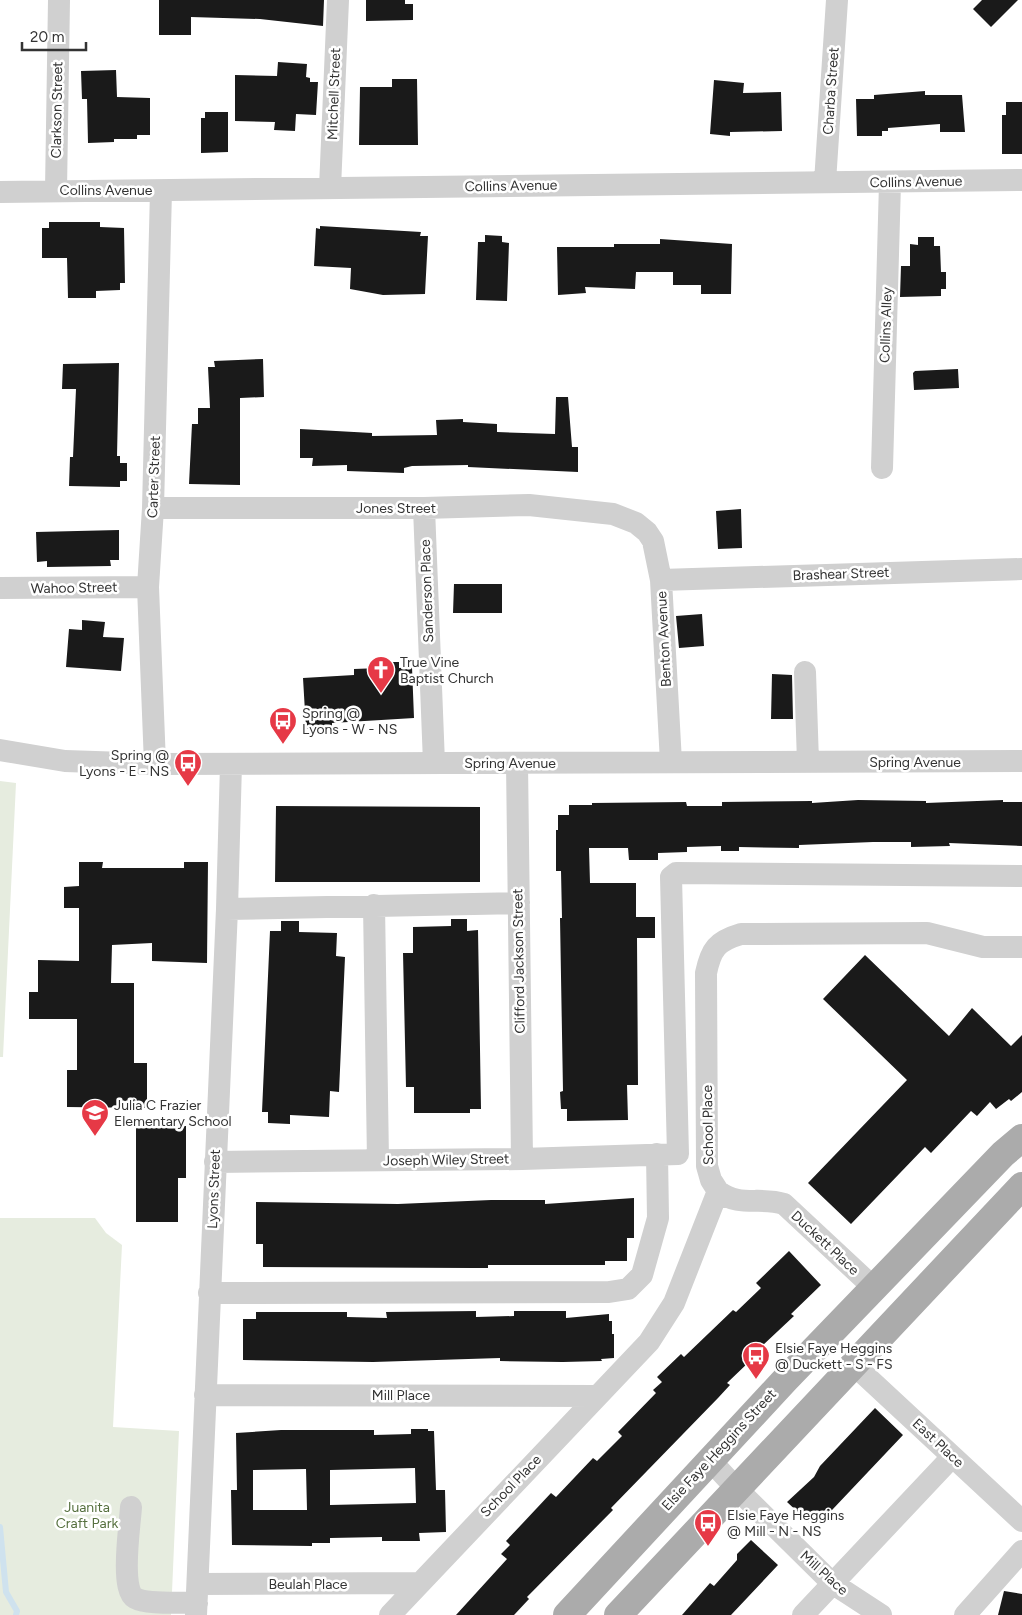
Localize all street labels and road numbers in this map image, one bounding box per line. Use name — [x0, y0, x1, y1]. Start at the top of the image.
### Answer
street label: Charba Street — [819, 47, 843, 135]
street label: Mitchell Street — [324, 48, 344, 140]
street label: Clarkson Street — [48, 61, 66, 159]
street label: Collins Avenue — [869, 173, 963, 191]
street label: Collins Avenue — [464, 177, 558, 195]
street label: Collins Avenue — [60, 182, 153, 199]
street label: Collins Alley — [876, 286, 896, 363]
street label: Carter Street — [144, 436, 164, 518]
street label: Jones Street — [356, 500, 436, 517]
street label: Sanderson Place — [417, 539, 437, 643]
street label: Brashear Street — [792, 564, 890, 584]
street label: Wahoo Street — [30, 579, 118, 597]
street label: Benton Avenue — [653, 590, 675, 687]
street label: Spring Avenue — [869, 754, 961, 771]
street label: Spring Avenue — [464, 755, 556, 772]
street label: Clifford Jackson Street — [509, 888, 529, 1034]
street label: School Place — [699, 1084, 717, 1165]
street label: Lyons Street — [204, 1149, 224, 1229]
street label: Joseph Wiley Street — [383, 1150, 509, 1170]
street label: Duckett Place — [787, 1207, 863, 1279]
street label: Elsie Faye Heggins Street — [658, 1386, 780, 1514]
street label: Mill Place — [372, 1387, 430, 1404]
street label: East Place — [909, 1415, 968, 1471]
street label: School Place — [477, 1451, 545, 1521]
street label: Mill Place — [797, 1547, 852, 1599]
street label: Beulah Place — [268, 1576, 348, 1593]

